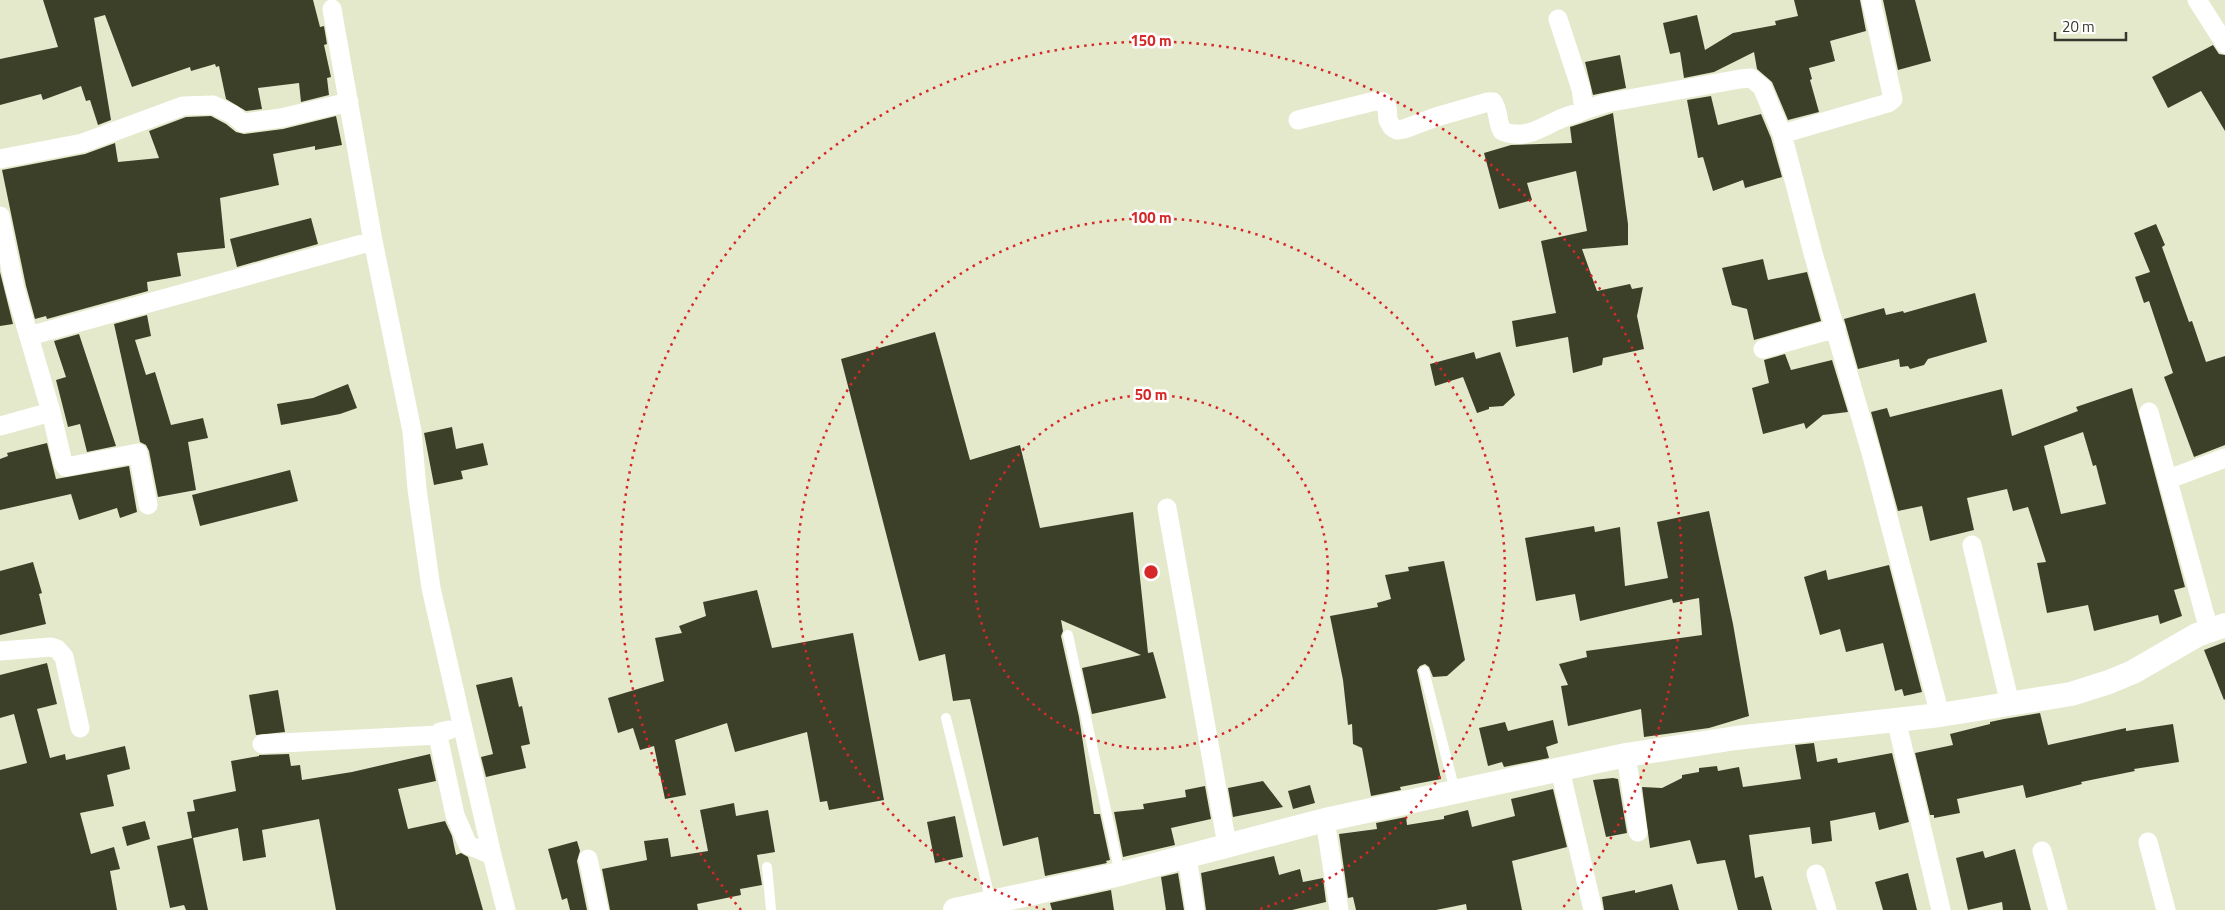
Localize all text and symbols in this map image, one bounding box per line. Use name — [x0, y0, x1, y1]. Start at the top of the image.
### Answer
scale bar — [2055, 10, 2126, 42]
text: 20 m — [2062, 15, 2095, 38]
text: 150 m — [1130, 29, 1172, 52]
text: 100 m — [1130, 206, 1172, 229]
text: 50 m — [1135, 383, 1167, 406]
centre of rings — [1142, 563, 1160, 581]

